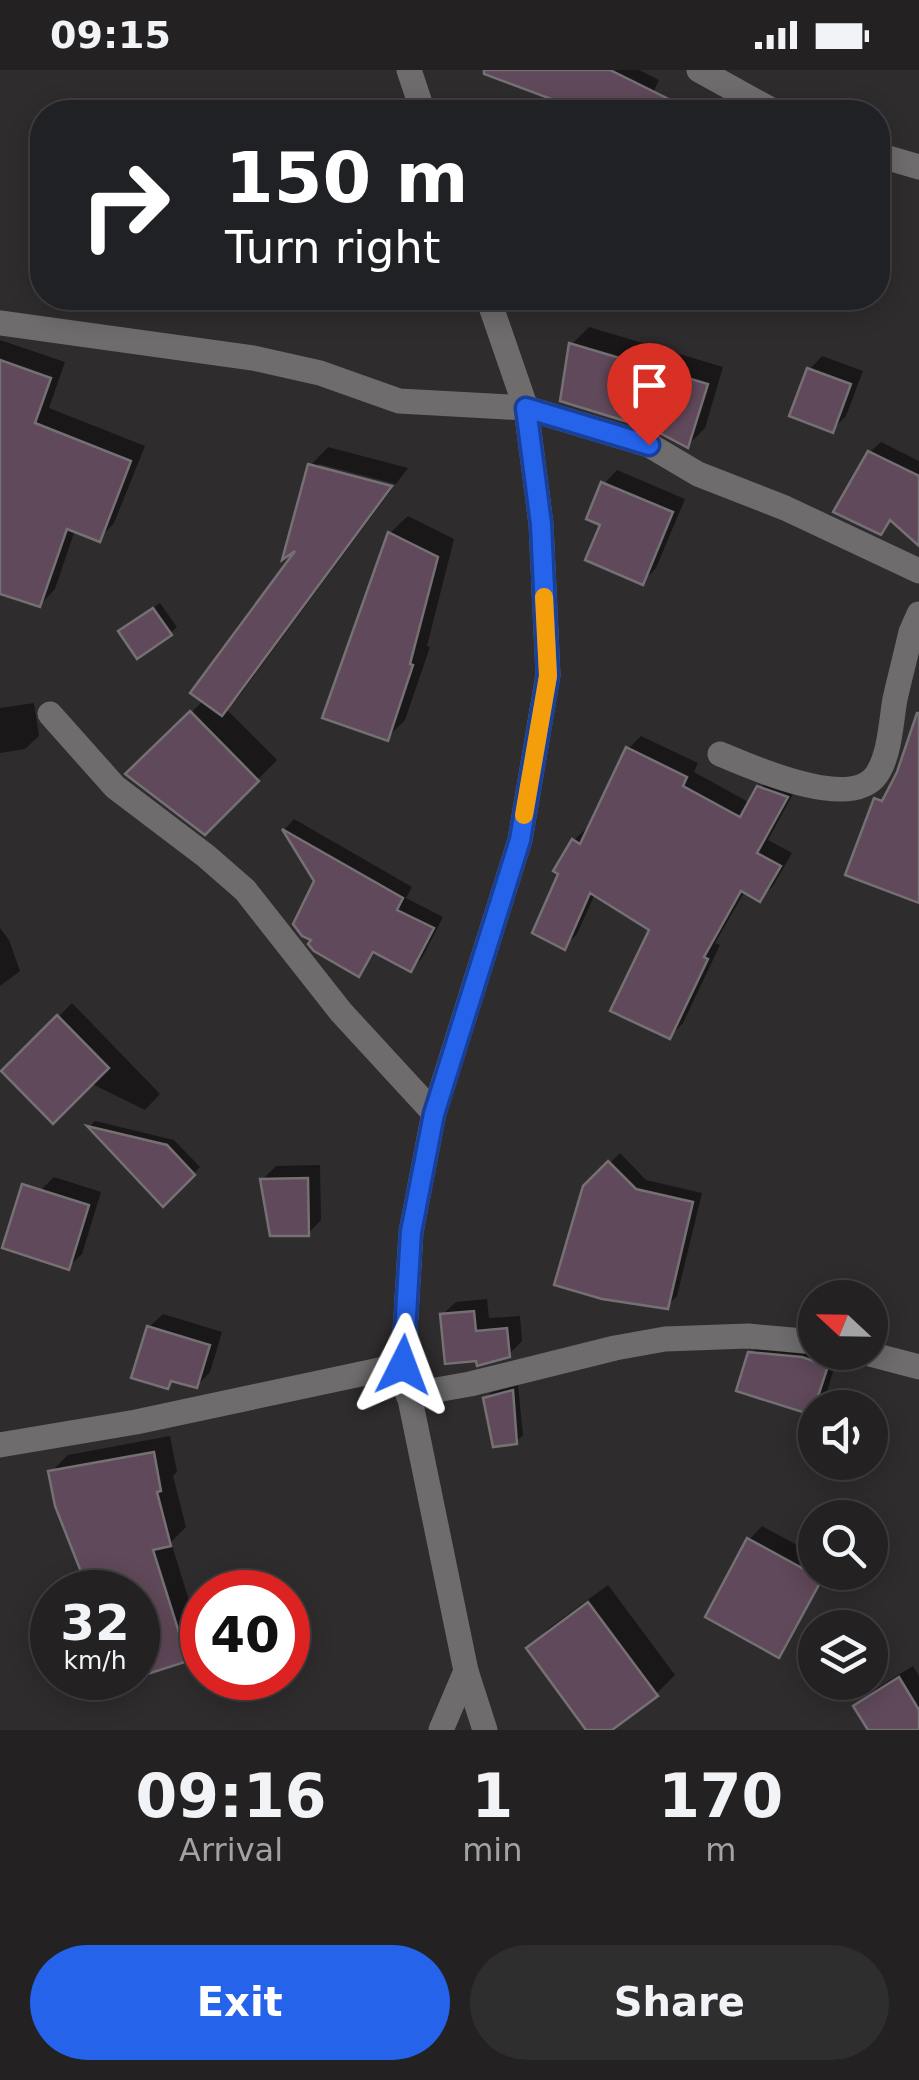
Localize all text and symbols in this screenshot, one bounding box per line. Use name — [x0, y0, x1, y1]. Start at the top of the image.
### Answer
text: 09:15 — [50, 13, 171, 57]
text: 150 m — [225, 137, 468, 219]
icon: right — [60, 140, 190, 270]
text: Turn right — [225, 221, 440, 274]
pin — [607, 343, 692, 446]
icon: arrive — [622, 358, 677, 413]
north arrow — [798, 1280, 888, 1370]
map controls — [798, 1280, 888, 1700]
position arrow — [351, 1313, 455, 1417]
button: sound — [798, 1390, 888, 1480]
button: search — [798, 1500, 888, 1590]
speed limit sign: 40 — [180, 1570, 310, 1700]
text: 32 — [60, 1594, 130, 1652]
button: layers — [798, 1610, 888, 1700]
text: km/h — [63, 1646, 127, 1675]
text: 09:16 — [136, 1761, 327, 1831]
text: 1 — [471, 1761, 513, 1831]
text: 170 — [658, 1761, 783, 1831]
text: Arrival — [179, 1831, 283, 1869]
text: min — [462, 1831, 523, 1869]
text: m — [705, 1831, 736, 1869]
button: Exit — [30, 1945, 450, 2060]
button: Share — [470, 1945, 889, 2060]

